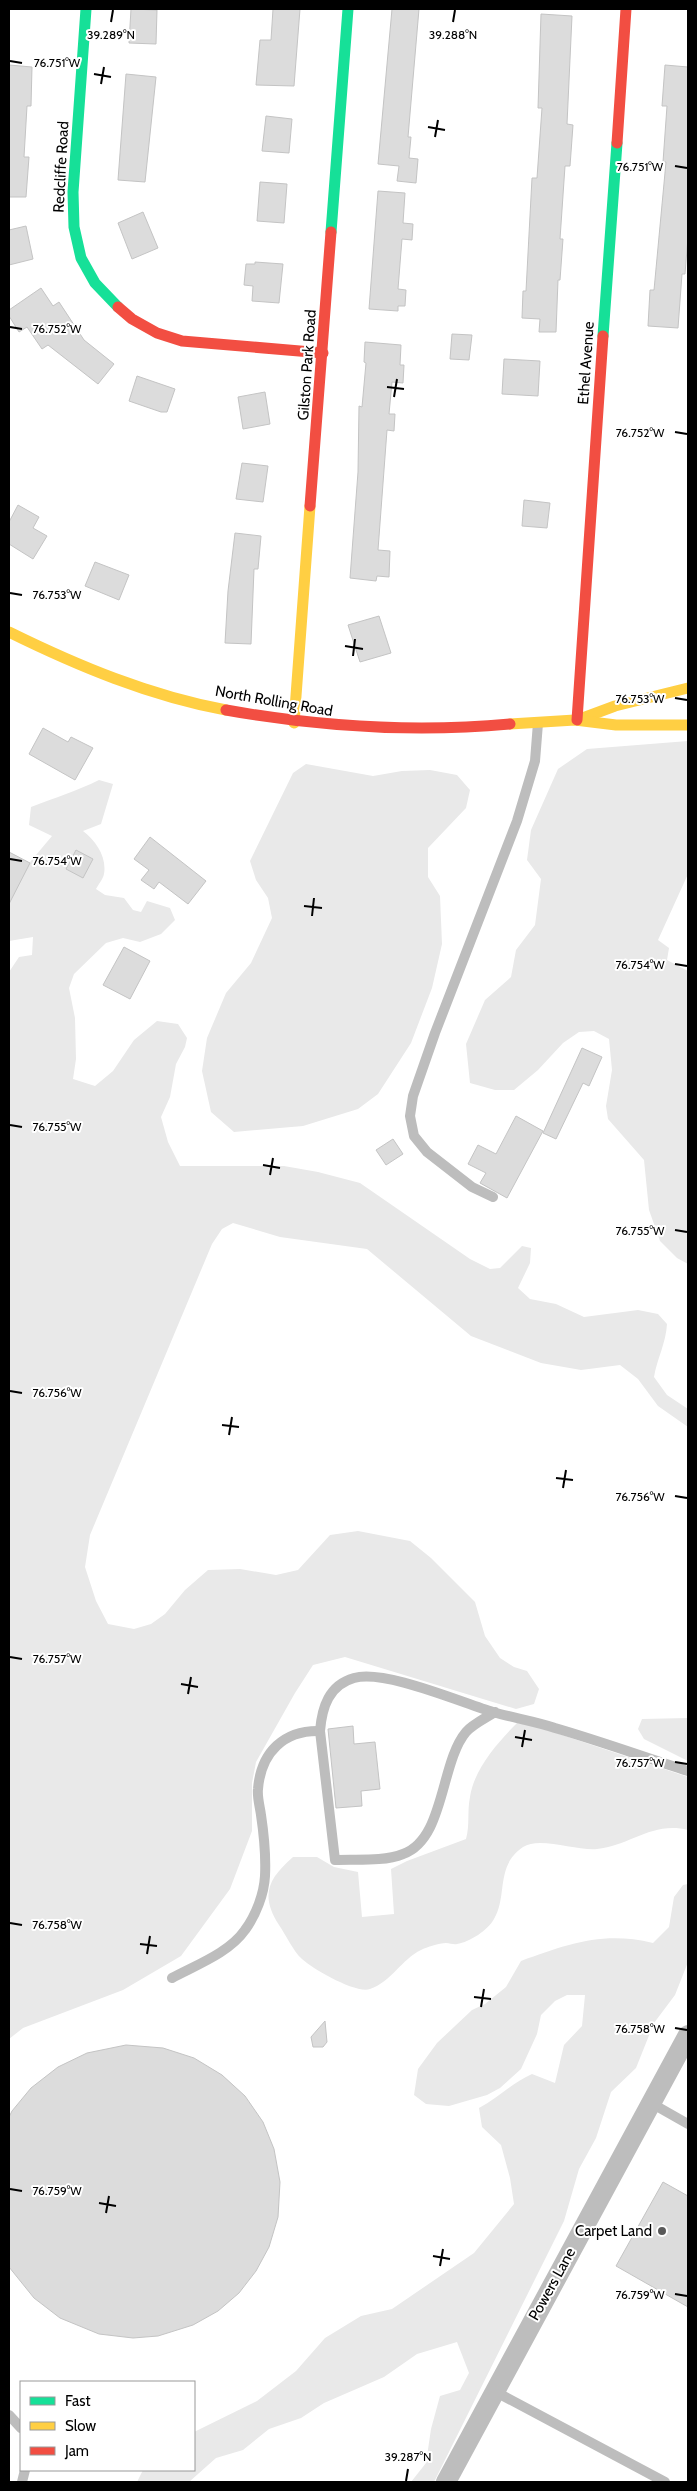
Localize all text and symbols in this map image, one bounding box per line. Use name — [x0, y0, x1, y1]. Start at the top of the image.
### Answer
text: 39.289°N — [87, 27, 135, 42]
text: 39.288°N — [429, 27, 477, 42]
text: 76.751°W — [34, 55, 81, 70]
street label: Redcliffe Road — [50, 121, 72, 213]
text: 76.751°W — [617, 159, 664, 174]
street label: Gilston Park Road — [294, 309, 320, 421]
street label: Ethel Avenue — [574, 320, 598, 405]
text: 76.752°W — [33, 321, 82, 336]
text: 76.752°W — [616, 425, 665, 440]
text: 76.753°W — [33, 587, 82, 602]
street label: North Rolling Road — [214, 682, 334, 720]
text: 76.753°W — [616, 691, 665, 706]
text: 76.754°W — [32, 853, 82, 868]
text: 76.754°W — [615, 957, 665, 972]
text: 76.755°W — [33, 1119, 82, 1134]
text: 76.755°W — [616, 1223, 665, 1238]
text: 76.756°W — [32, 1385, 82, 1400]
text: 76.756°W — [615, 1489, 665, 1504]
text: 76.757°W — [33, 1651, 82, 1666]
text: 76.757°W — [616, 1755, 665, 1770]
text: 76.758°W — [32, 1917, 82, 1932]
text: 76.758°W — [615, 2021, 665, 2036]
text: 76.759°W — [32, 2183, 82, 2198]
place label: Carpet Land — [575, 2222, 652, 2240]
marker: Carpet Land — [656, 2225, 668, 2237]
street label: Powers Lane — [525, 2244, 579, 2323]
text: 76.759°W — [615, 2287, 665, 2302]
legend — [20, 2381, 195, 2471]
text: Fast — [65, 2392, 90, 2410]
text: Slow — [65, 2417, 96, 2435]
text: Jam — [64, 2442, 89, 2460]
text: 39.287°N — [384, 2449, 432, 2464]

